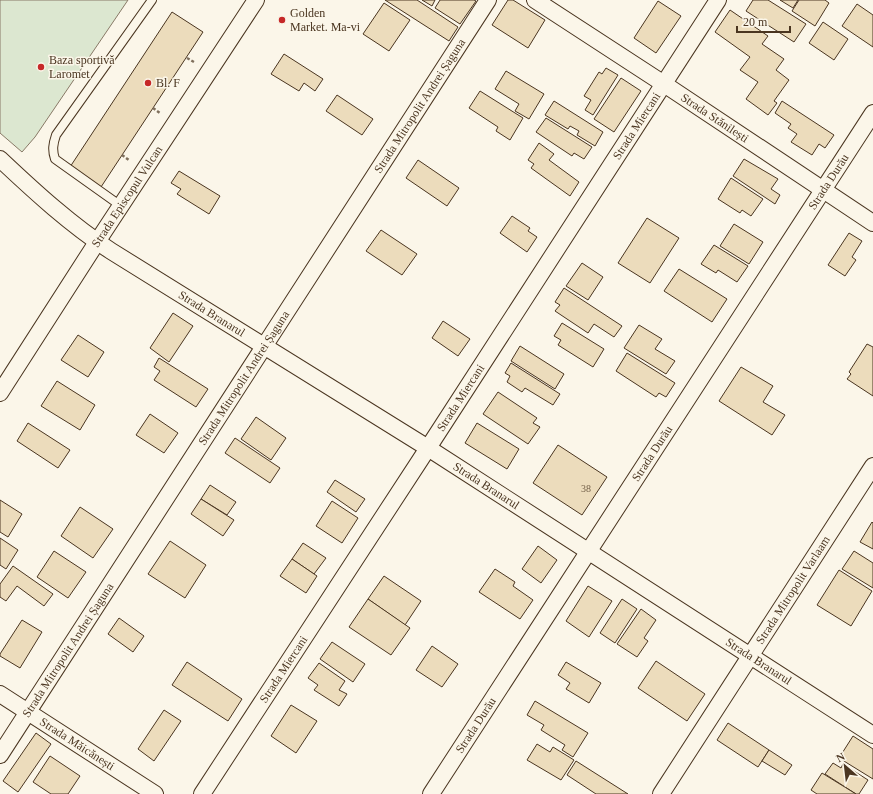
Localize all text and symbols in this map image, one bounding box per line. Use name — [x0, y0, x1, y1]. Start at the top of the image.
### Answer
place label: Golden Market. Ma-vi — [290, 6, 361, 34]
scale bar — [737, 8, 790, 34]
marker: Golden Market. Ma-vi — [277, 15, 287, 25]
text: 20 m — [743, 15, 768, 29]
street label: Strada Mitropolit Andrei Șaguna — [371, 35, 468, 176]
place label: Baza sportivă Laromet — [49, 53, 115, 81]
marker: Baza sportivă Laromet — [36, 62, 46, 72]
place label: Bl. F — [156, 76, 180, 90]
marker: Bl. F — [143, 78, 153, 88]
street label: Strada Miercani — [610, 89, 664, 162]
street label: Strada Stănilești — [678, 90, 752, 146]
street label: Strada Episcopul Vulcan — [89, 143, 165, 250]
street label: Strada Durău — [805, 151, 852, 212]
street label: Strada Branarul — [176, 288, 248, 340]
street label: Strada Mitropolit Andrei Șaguna — [195, 308, 293, 448]
street label: Strada Miercani — [434, 361, 488, 434]
street label: Strada Durău — [629, 423, 675, 484]
street label: Strada Branarul — [451, 459, 522, 512]
house number: 38 — [581, 483, 591, 494]
street label: Strada Mitropolit Varlaam — [753, 533, 833, 647]
street label: Strada Mitropolit Andrei Șaguna — [19, 580, 117, 720]
street label: Strada Miercani — [257, 633, 311, 705]
street label: Strada Branarul — [723, 635, 795, 688]
street label: Strada Durău — [452, 695, 499, 756]
street label: Strada Măicănești — [37, 715, 118, 774]
north arrow — [825, 746, 865, 786]
text: N — [834, 750, 847, 764]

